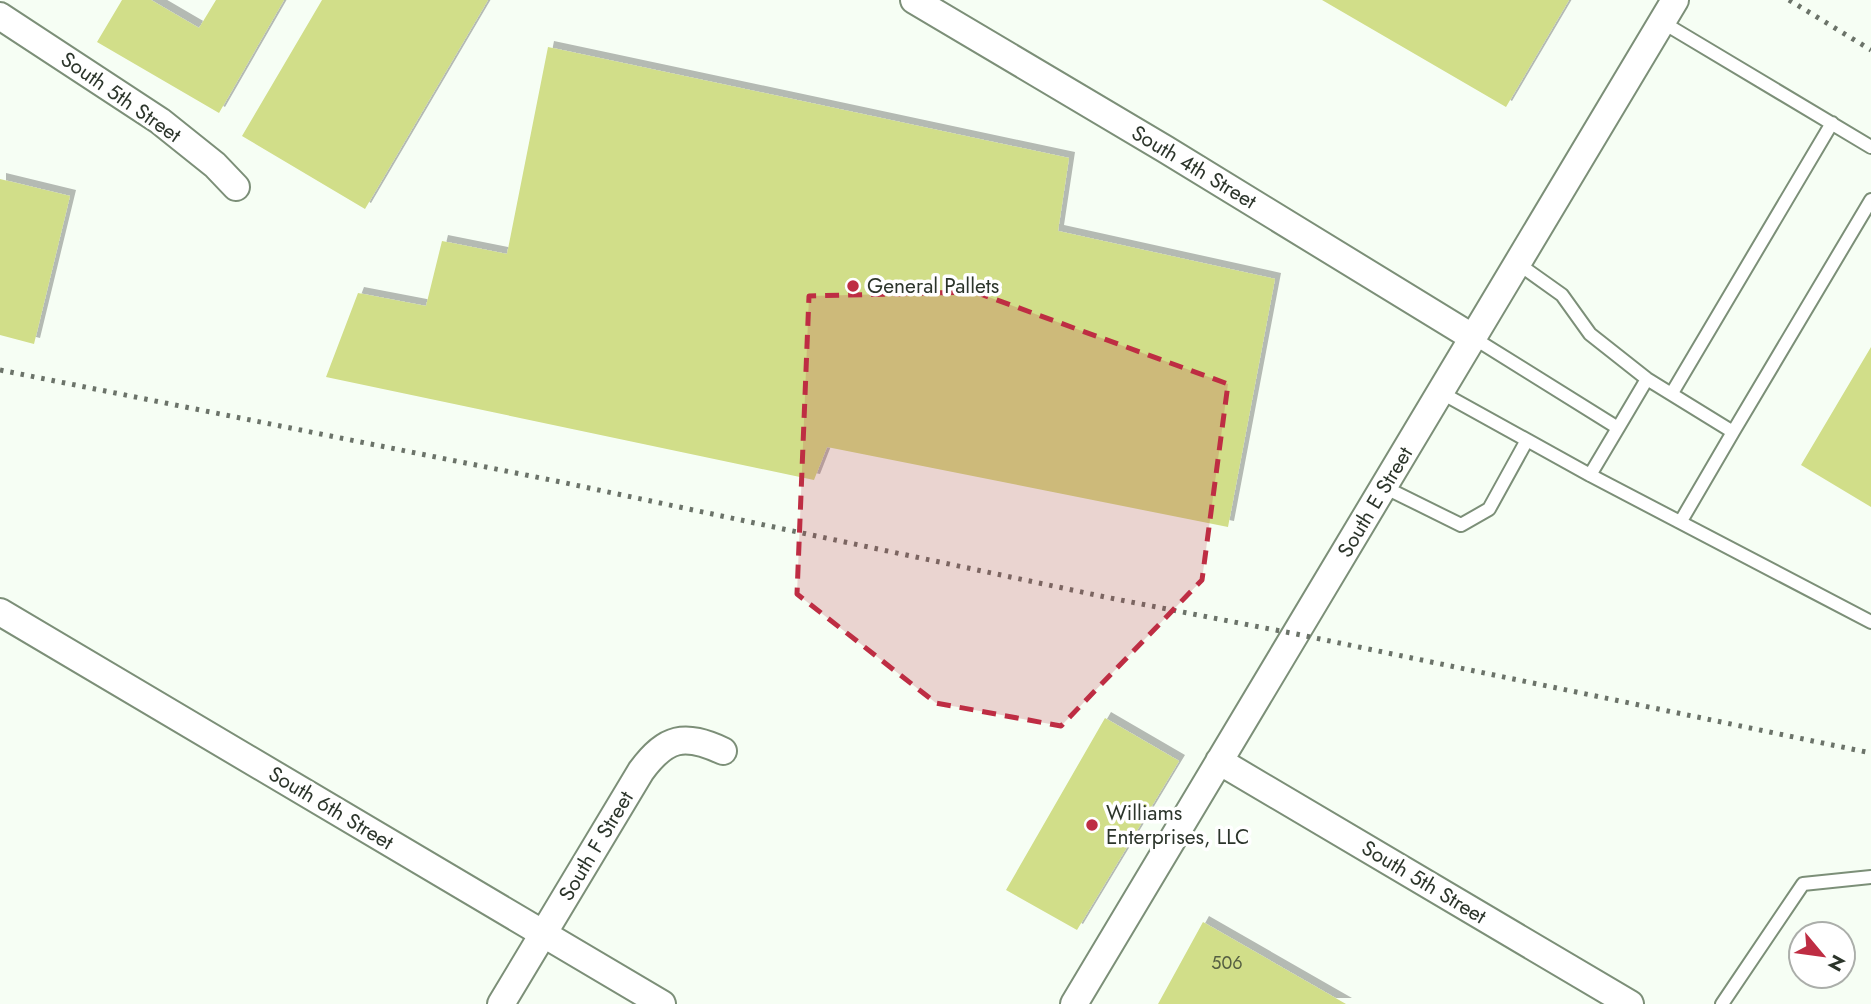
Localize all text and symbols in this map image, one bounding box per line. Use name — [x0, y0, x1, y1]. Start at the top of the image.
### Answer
street label: South 5th Street — [55, 44, 187, 150]
street label: South 4th Street — [1126, 118, 1262, 216]
place label: General Pallets — [867, 271, 999, 301]
marker: General Pallets — [845, 278, 861, 294]
street label: South E Street — [1330, 441, 1420, 563]
street label: South 6th Street — [263, 759, 399, 857]
street label: South F Street — [551, 785, 641, 907]
place label: Williams Enterprises, LLC — [1106, 798, 1249, 852]
marker: Williams Enterprises, LLC — [1084, 817, 1100, 833]
street label: South 5th Street — [1356, 833, 1492, 931]
north arrow — [1787, 920, 1857, 990]
house number: 506 — [1211, 950, 1243, 976]
text: N — [1821, 950, 1852, 976]

